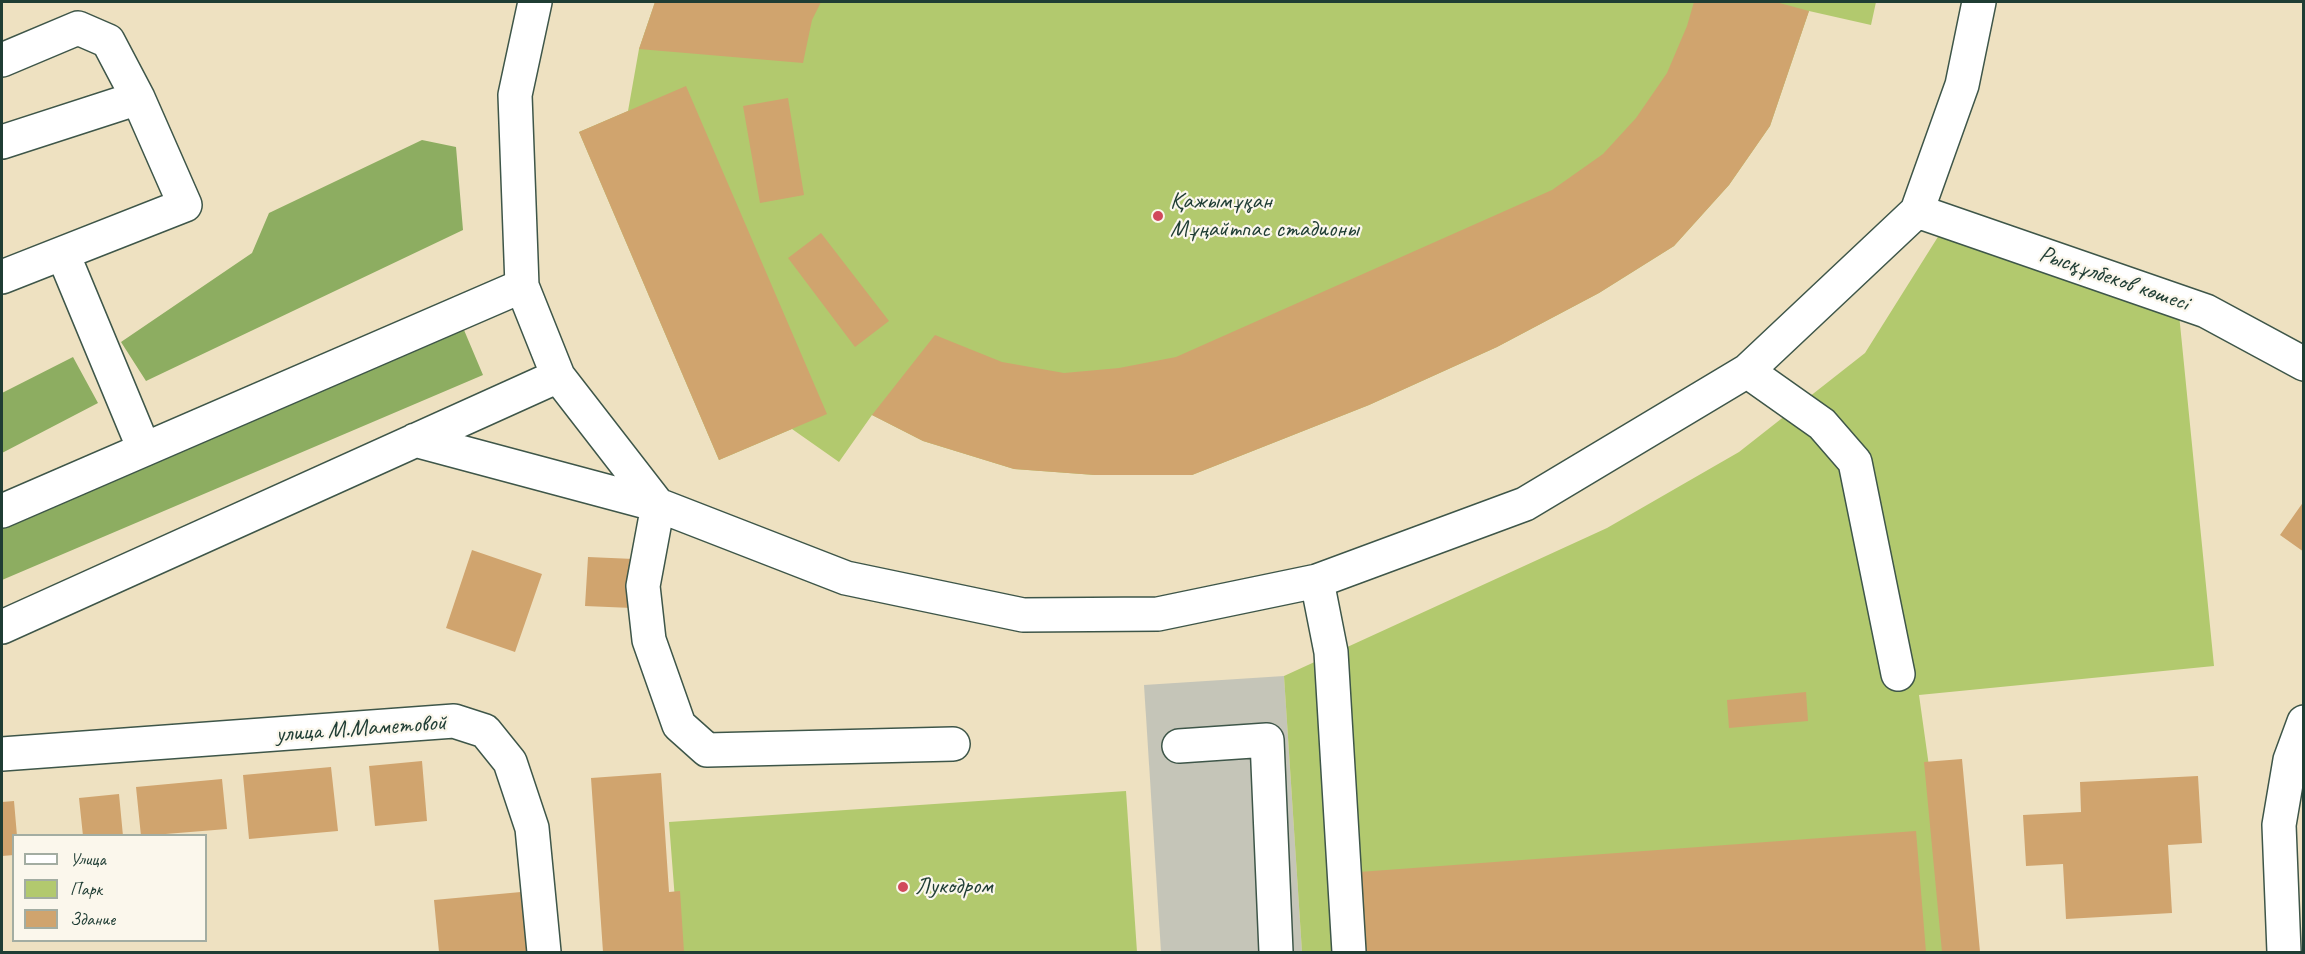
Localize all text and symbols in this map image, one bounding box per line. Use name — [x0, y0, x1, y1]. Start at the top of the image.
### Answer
place label: Қажымұқан Мұңайтпас стадионы — [1170, 188, 1359, 244]
marker: Қажымұқан Мұңайтпас стадионы — [1151, 209, 1165, 223]
street label: Рысқұлбеков көшесі — [2035, 240, 2193, 318]
street label: улица М.Маметовой — [275, 709, 447, 749]
legend — [12, 834, 207, 942]
text: Улица — [70, 848, 106, 870]
place label: Лукодром — [915, 873, 993, 901]
text: Парк — [70, 878, 102, 900]
marker: Лукодром — [896, 880, 910, 894]
text: Здание — [70, 908, 115, 930]

